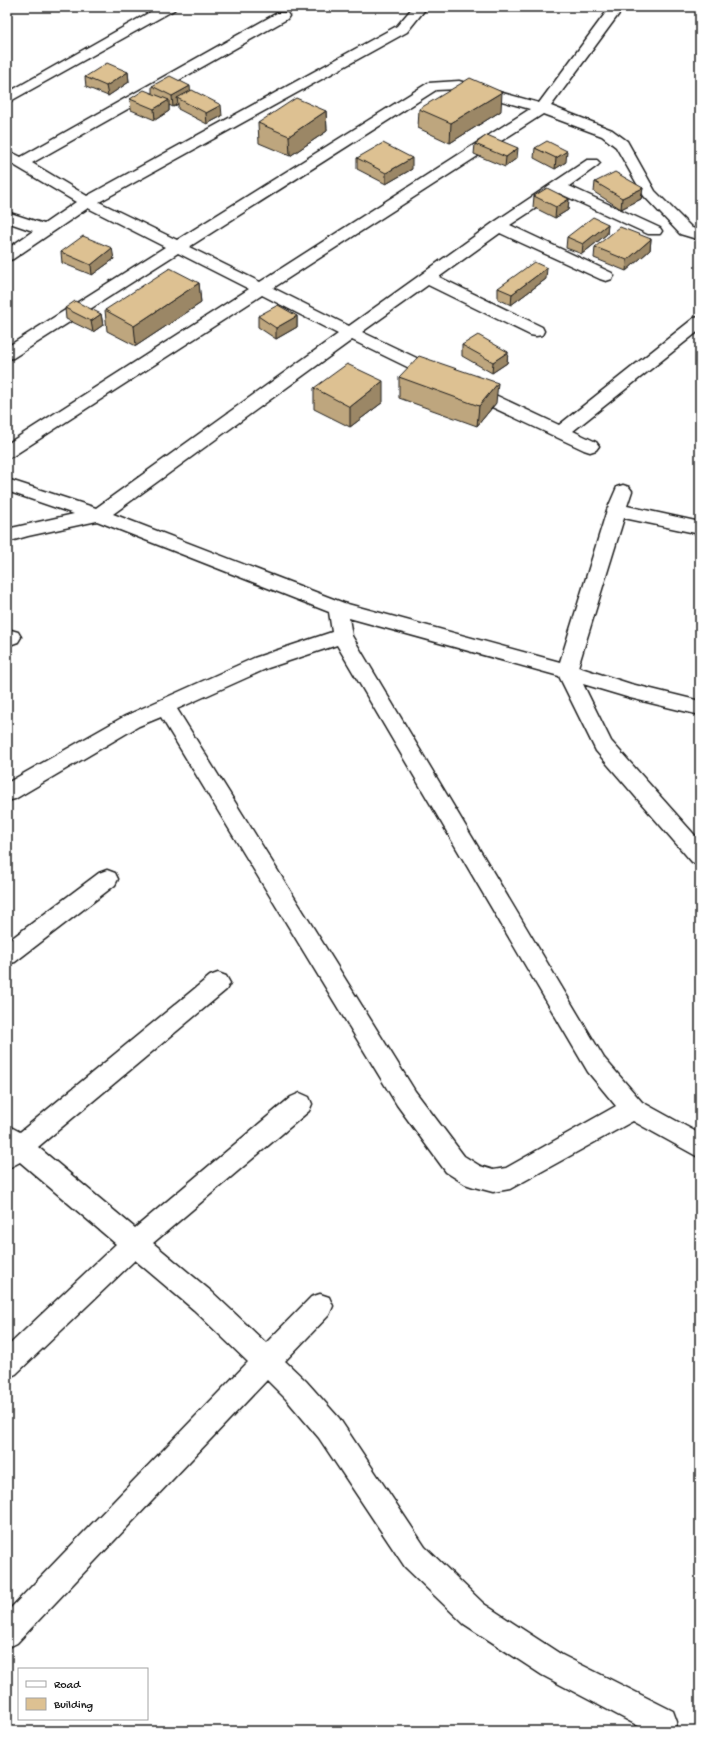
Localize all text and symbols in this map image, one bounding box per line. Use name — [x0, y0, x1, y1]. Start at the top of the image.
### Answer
legend — [18, 1668, 148, 1720]
text: Road — [54, 1679, 81, 1693]
text: Building — [53, 1699, 93, 1713]

